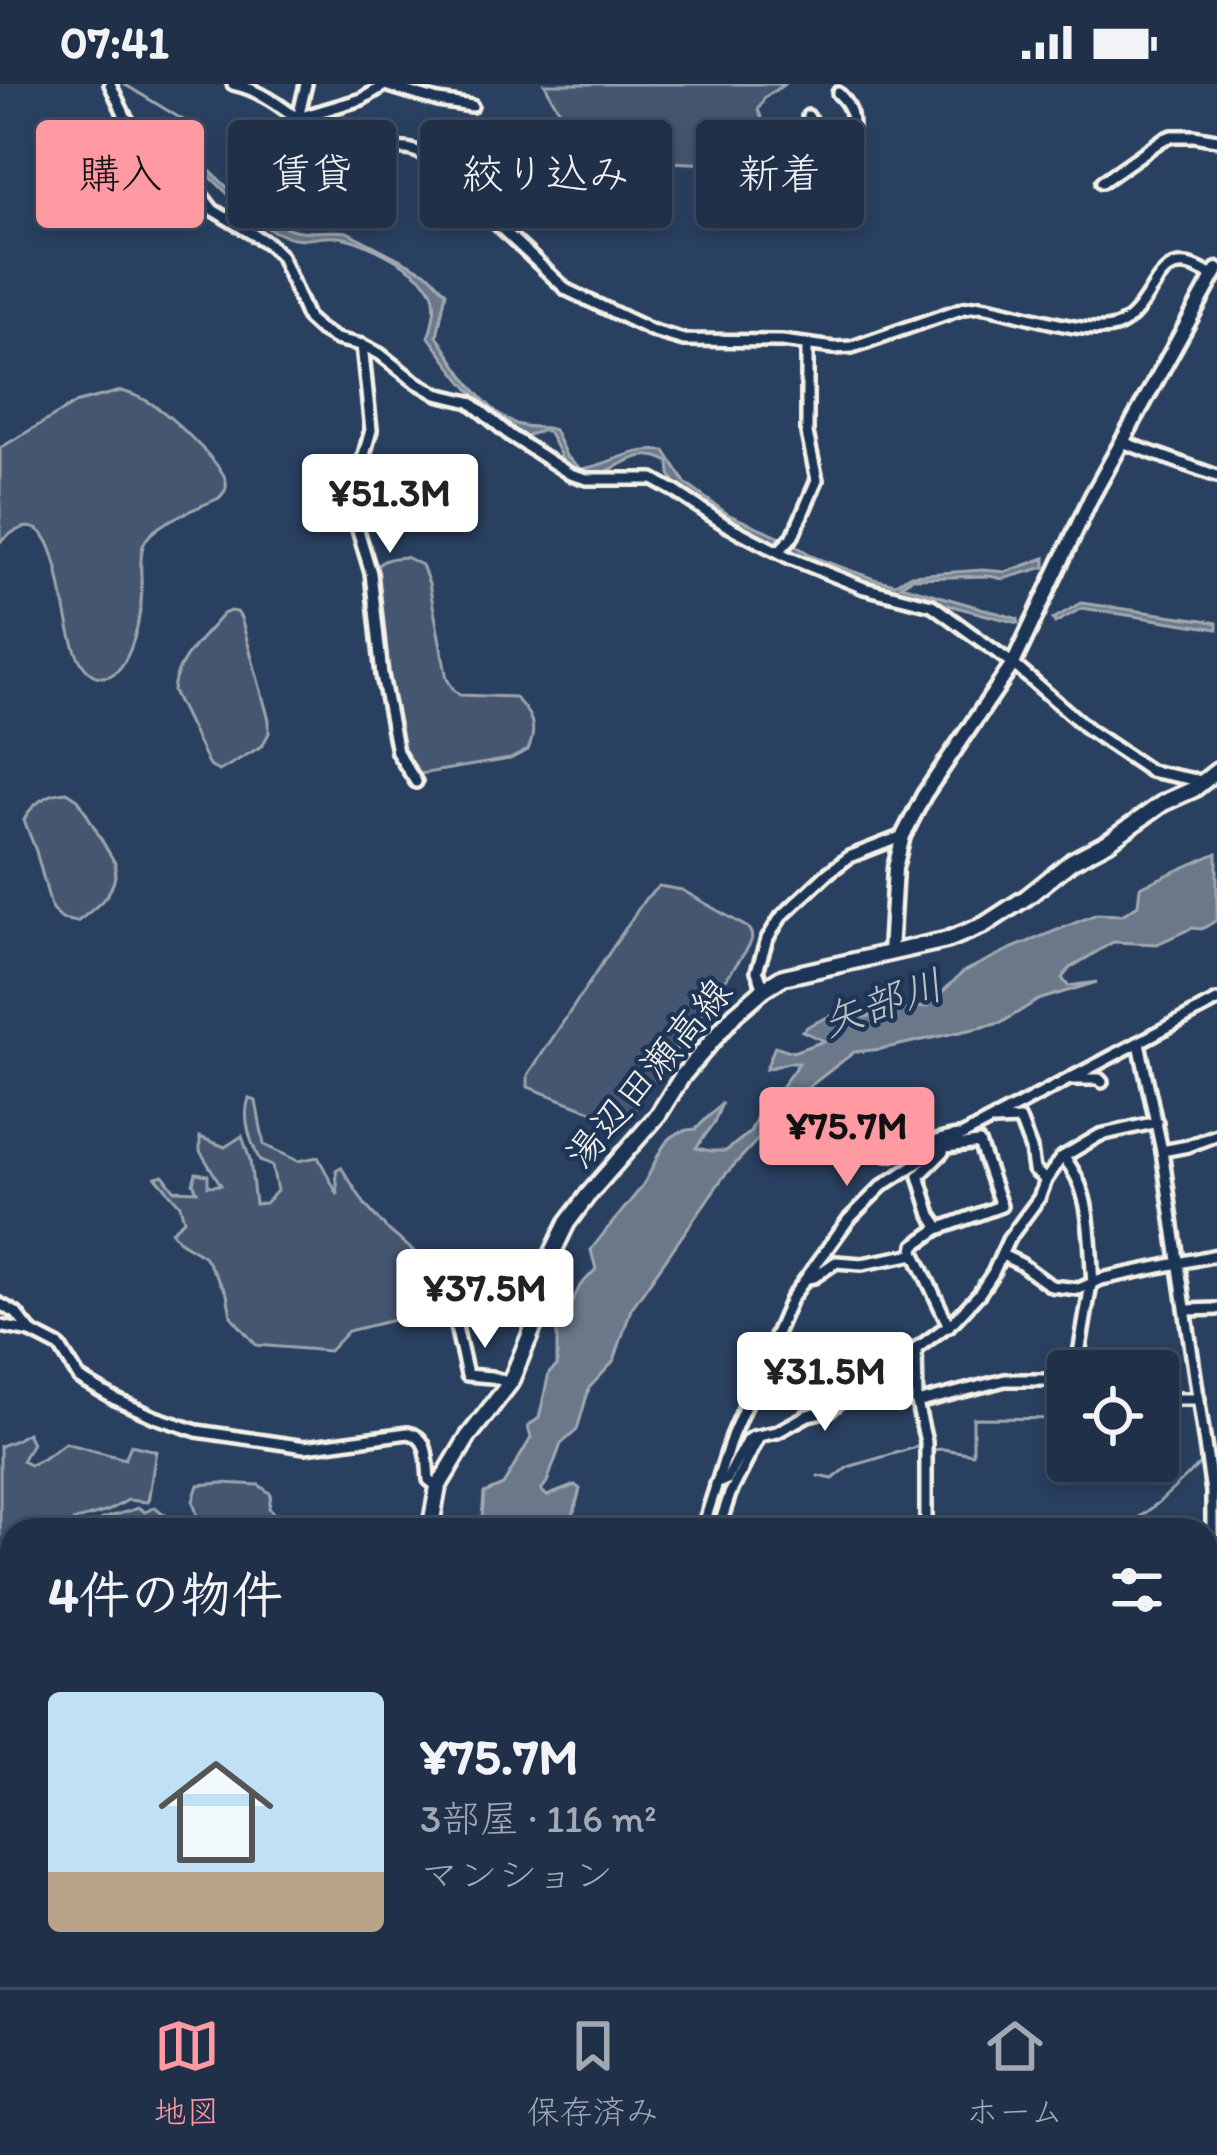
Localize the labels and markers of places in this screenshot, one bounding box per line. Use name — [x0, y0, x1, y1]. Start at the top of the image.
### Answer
pin: ¥51.3M — [292, 454, 488, 556]
pin: ¥75.7M — [749, 1087, 945, 1189]
pin: ¥37.5M — [387, 1249, 583, 1351]
pin: ¥31.5M — [727, 1332, 923, 1434]

